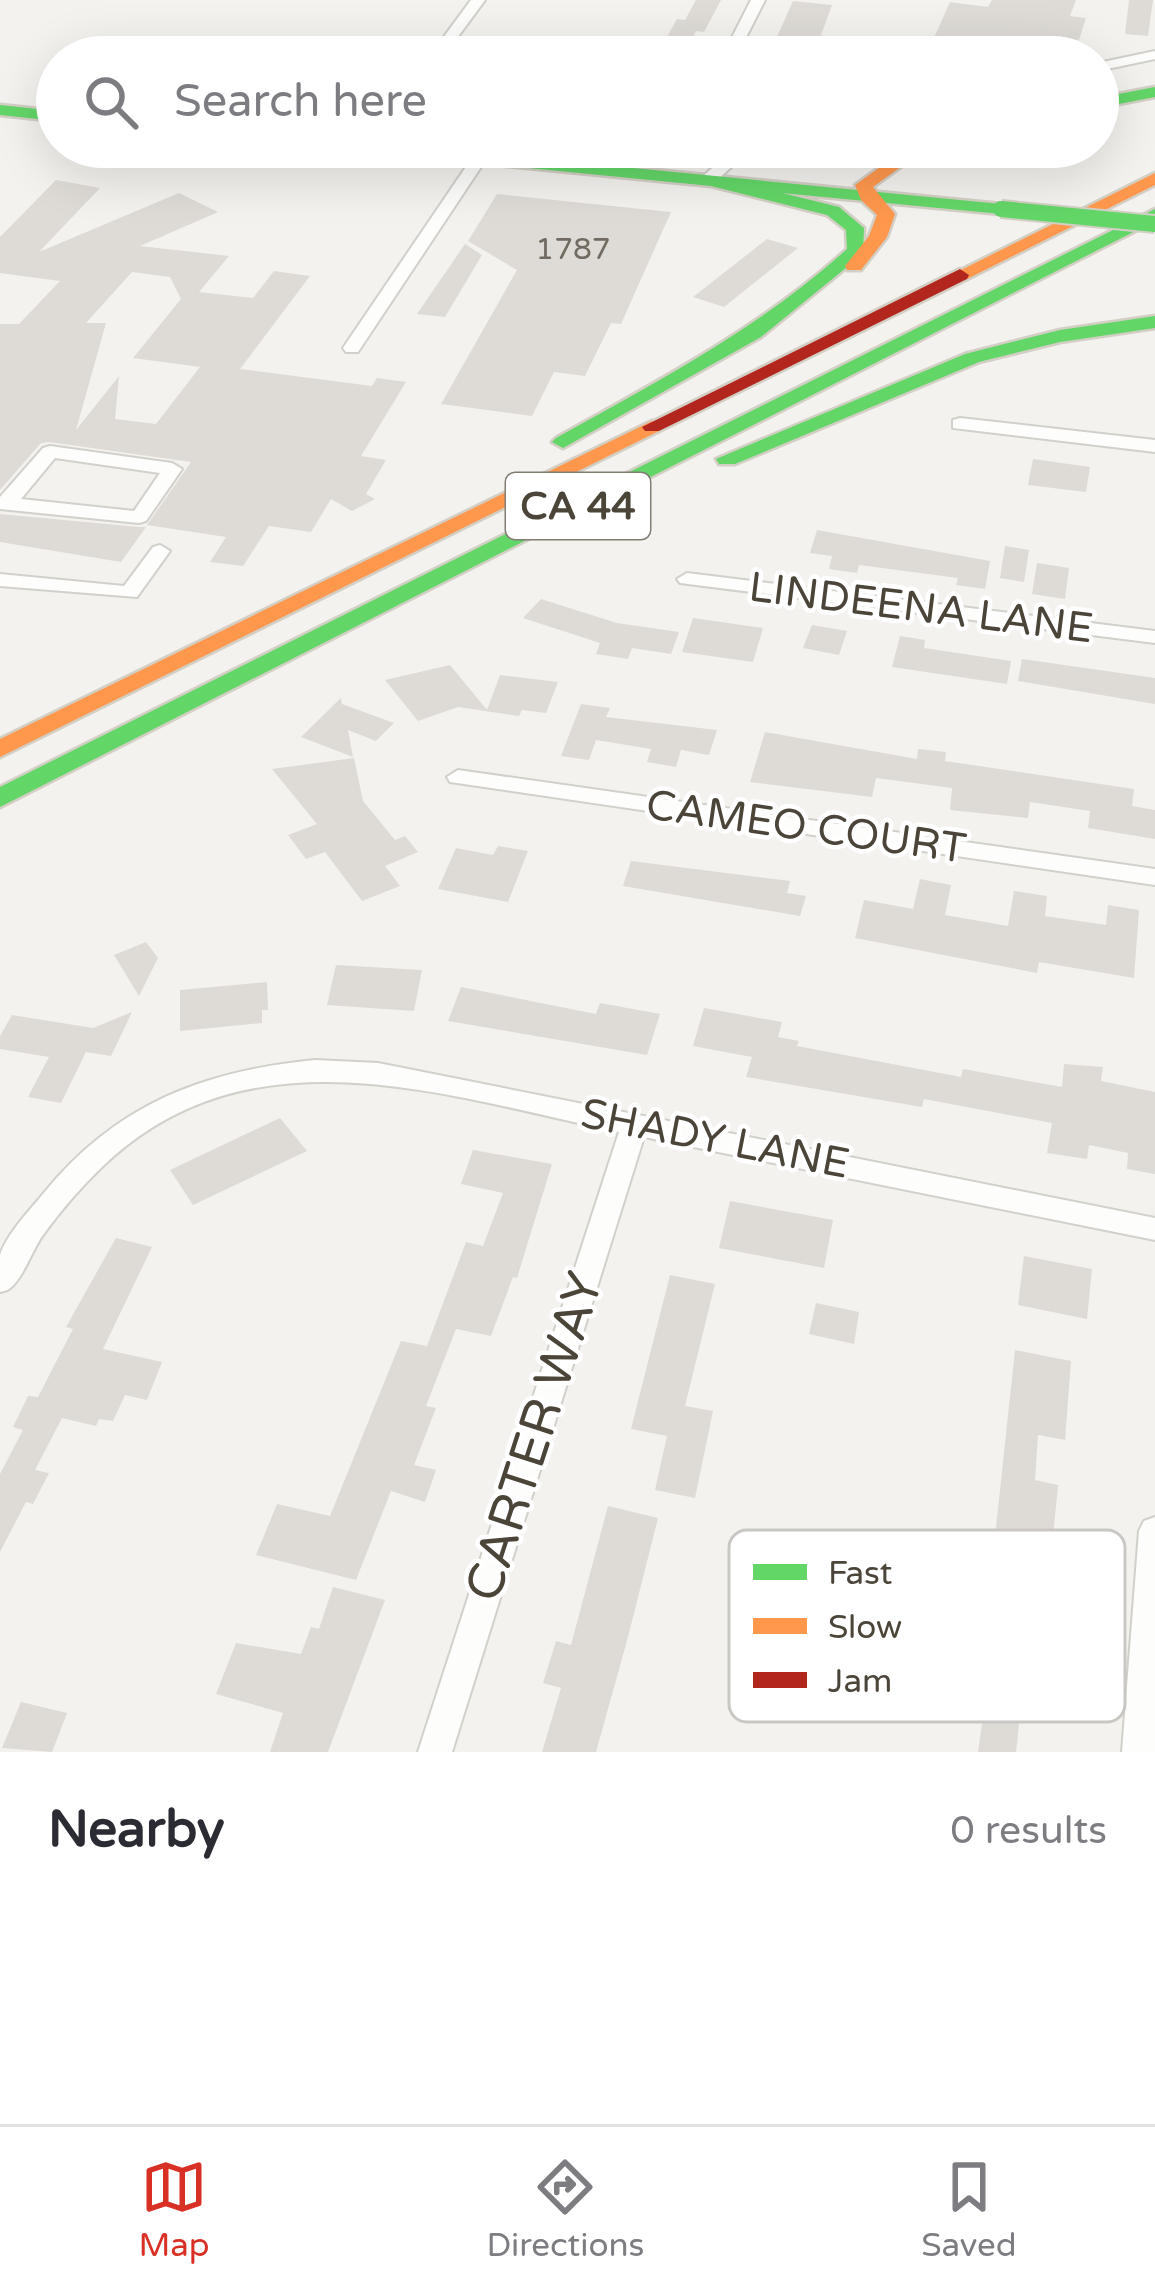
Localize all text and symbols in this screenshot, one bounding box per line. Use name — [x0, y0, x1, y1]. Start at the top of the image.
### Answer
search box — [36, 36, 1119, 168]
icon: search — [78, 69, 144, 135]
text: Search here — [174, 75, 427, 129]
house number: 1787 — [535, 231, 611, 268]
road number: CA 44 — [506, 473, 650, 539]
street label: LINDEENA LANE — [746, 562, 1096, 654]
street label: CAMEO COURT — [643, 779, 970, 875]
street label: SHADY LANE — [577, 1088, 853, 1190]
street label: CARTER WAY — [453, 1265, 617, 1609]
legend — [729, 1530, 1125, 1722]
text: Fast — [828, 1554, 892, 1593]
text: Slow — [828, 1608, 902, 1647]
text: Jam — [828, 1662, 892, 1701]
text: Nearby — [48, 1799, 225, 1861]
text: 0 results — [950, 1807, 1107, 1854]
tab: Map — [138, 2154, 210, 2265]
tab: Directions — [486, 2154, 644, 2265]
tab: Saved — [921, 2154, 1017, 2265]

